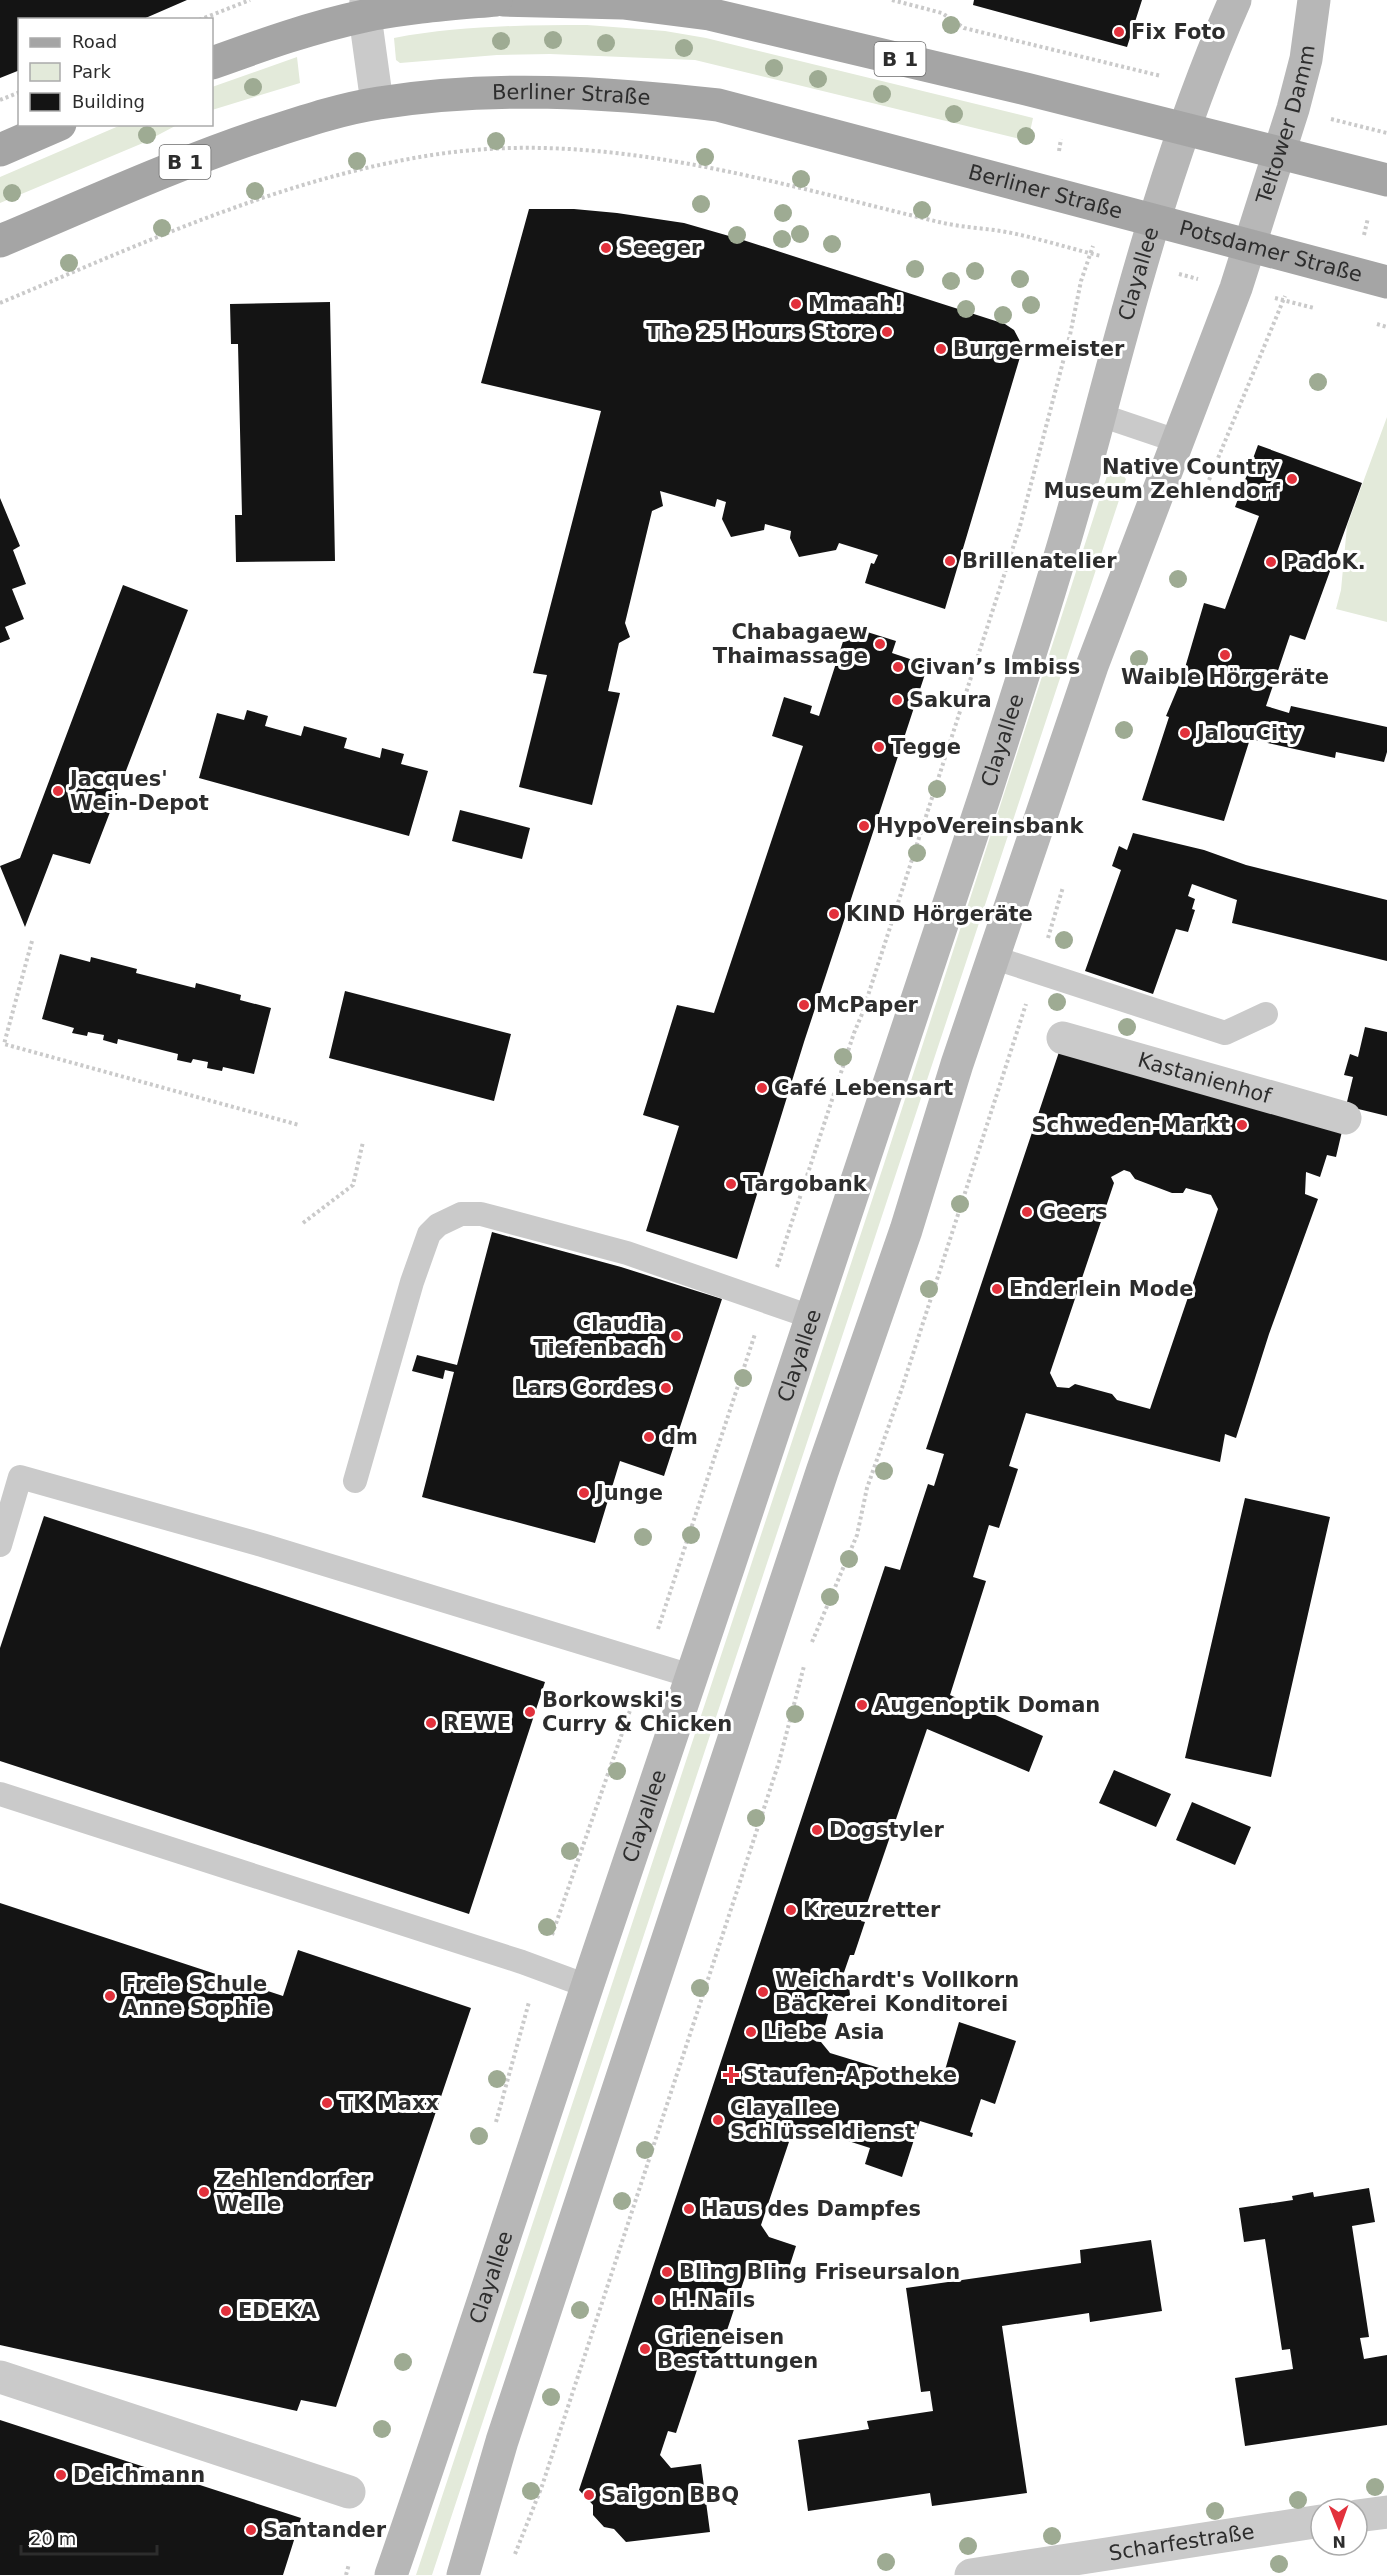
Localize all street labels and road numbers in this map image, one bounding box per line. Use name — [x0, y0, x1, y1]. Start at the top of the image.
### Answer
road number: B 1 — [874, 42, 926, 76]
street label: Teltower Damm — [1251, 43, 1320, 208]
street label: Berliner Straße — [492, 80, 651, 110]
road number: B 1 — [160, 145, 210, 179]
street label: Berliner Straße — [966, 160, 1125, 224]
street label: Potsdamer Straße — [1177, 216, 1365, 287]
street label: Clayallee — [1114, 224, 1164, 323]
street label: Clayallee — [976, 691, 1029, 790]
street label: Kastanienhof — [1135, 1048, 1274, 1109]
street label: Clayallee — [773, 1306, 826, 1405]
street label: Clayallee — [618, 1767, 671, 1866]
street label: Clayallee — [465, 2228, 518, 2327]
street label: Scharfestraße — [1107, 2519, 1256, 2566]

